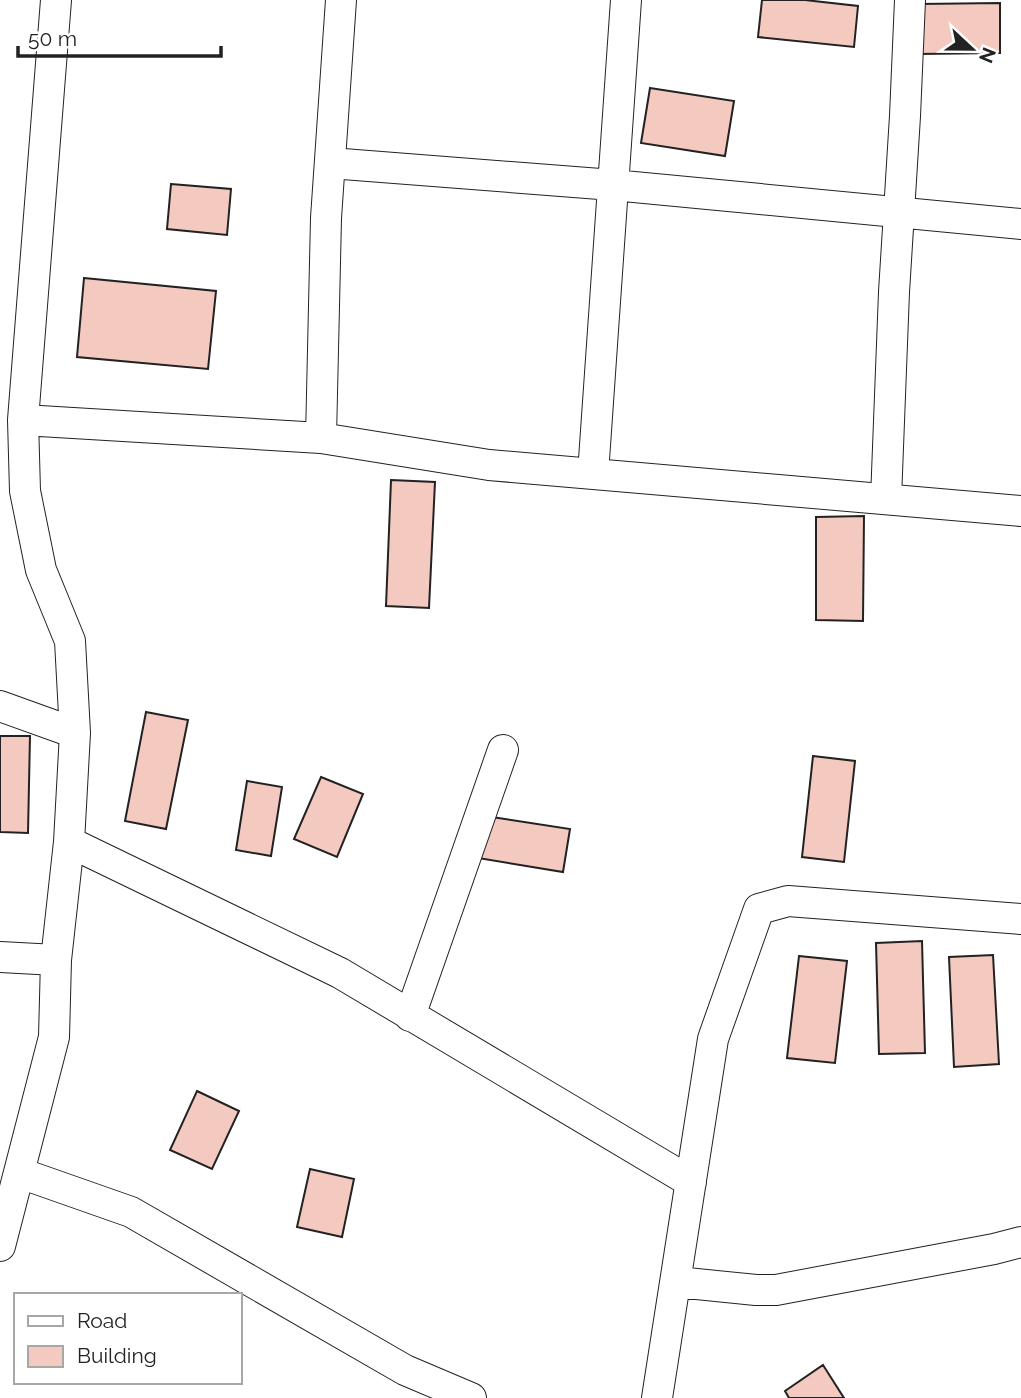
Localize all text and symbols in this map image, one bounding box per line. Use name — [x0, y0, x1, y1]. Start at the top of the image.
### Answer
scale bar — [18, 14, 220, 58]
north arrow — [937, 14, 1007, 84]
text: 50 m — [28, 26, 77, 51]
text: N — [975, 45, 1001, 66]
legend — [14, 1293, 242, 1384]
text: Road — [77, 1308, 127, 1333]
text: Building — [77, 1343, 157, 1368]

